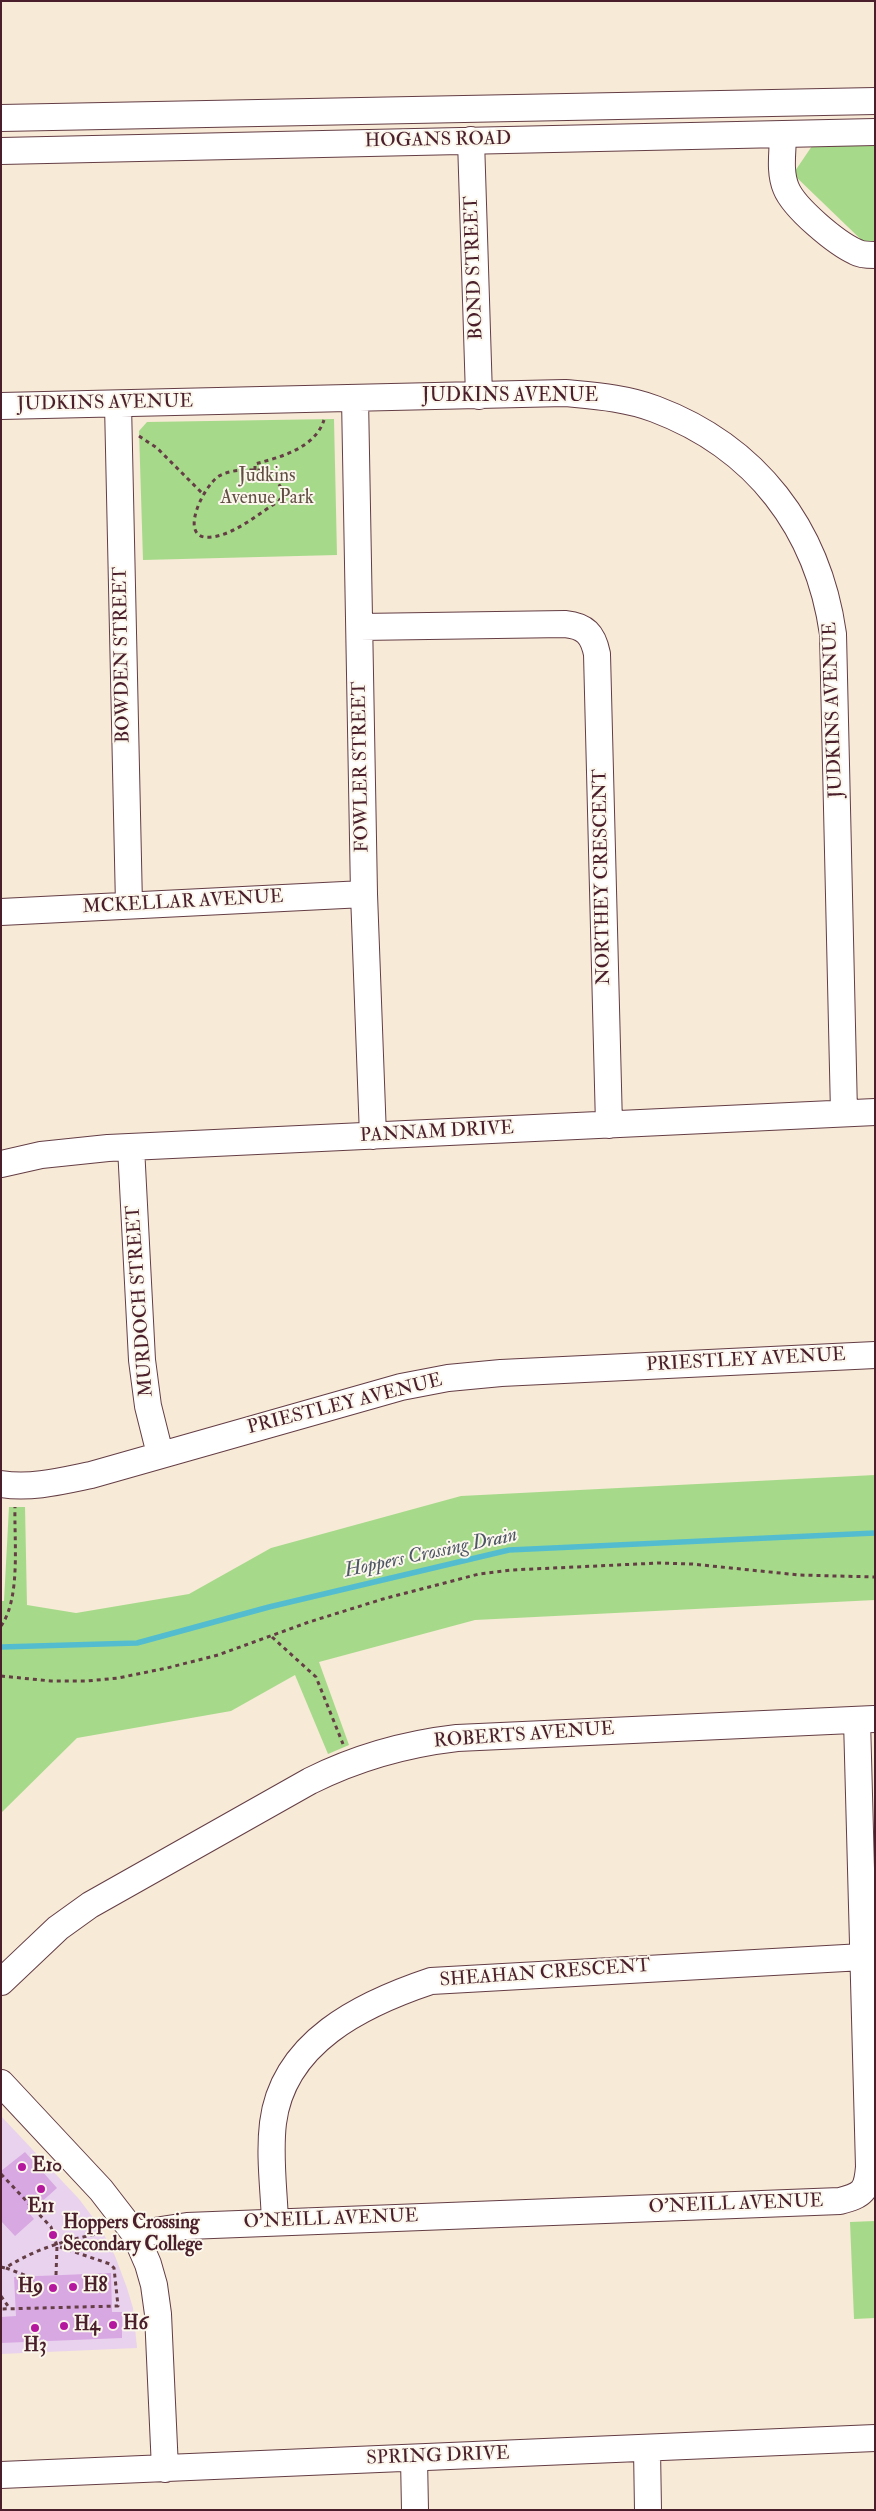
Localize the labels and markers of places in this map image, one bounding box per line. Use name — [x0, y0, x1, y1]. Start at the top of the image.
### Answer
place label: E10 — [32, 2156, 62, 2178]
marker: E10 — [16, 2161, 28, 2173]
marker: E11 — [35, 2183, 47, 2195]
place label: E11 — [27, 2197, 55, 2219]
place label: Hoppers Crossing Secondary College — [63, 2213, 202, 2257]
marker: Hoppers Crossing Secondary College — [47, 2229, 59, 2241]
place label: H8 — [83, 2276, 107, 2298]
place label: H9 — [18, 2277, 43, 2299]
marker: H8 — [67, 2281, 79, 2293]
marker: H9 — [47, 2282, 59, 2294]
place label: H6 — [123, 2314, 148, 2336]
place label: H4 — [74, 2315, 100, 2337]
marker: H6 — [107, 2319, 119, 2331]
marker: H4 — [58, 2320, 70, 2332]
marker: H3 — [29, 2322, 41, 2334]
place label: H3 — [24, 2336, 46, 2358]

